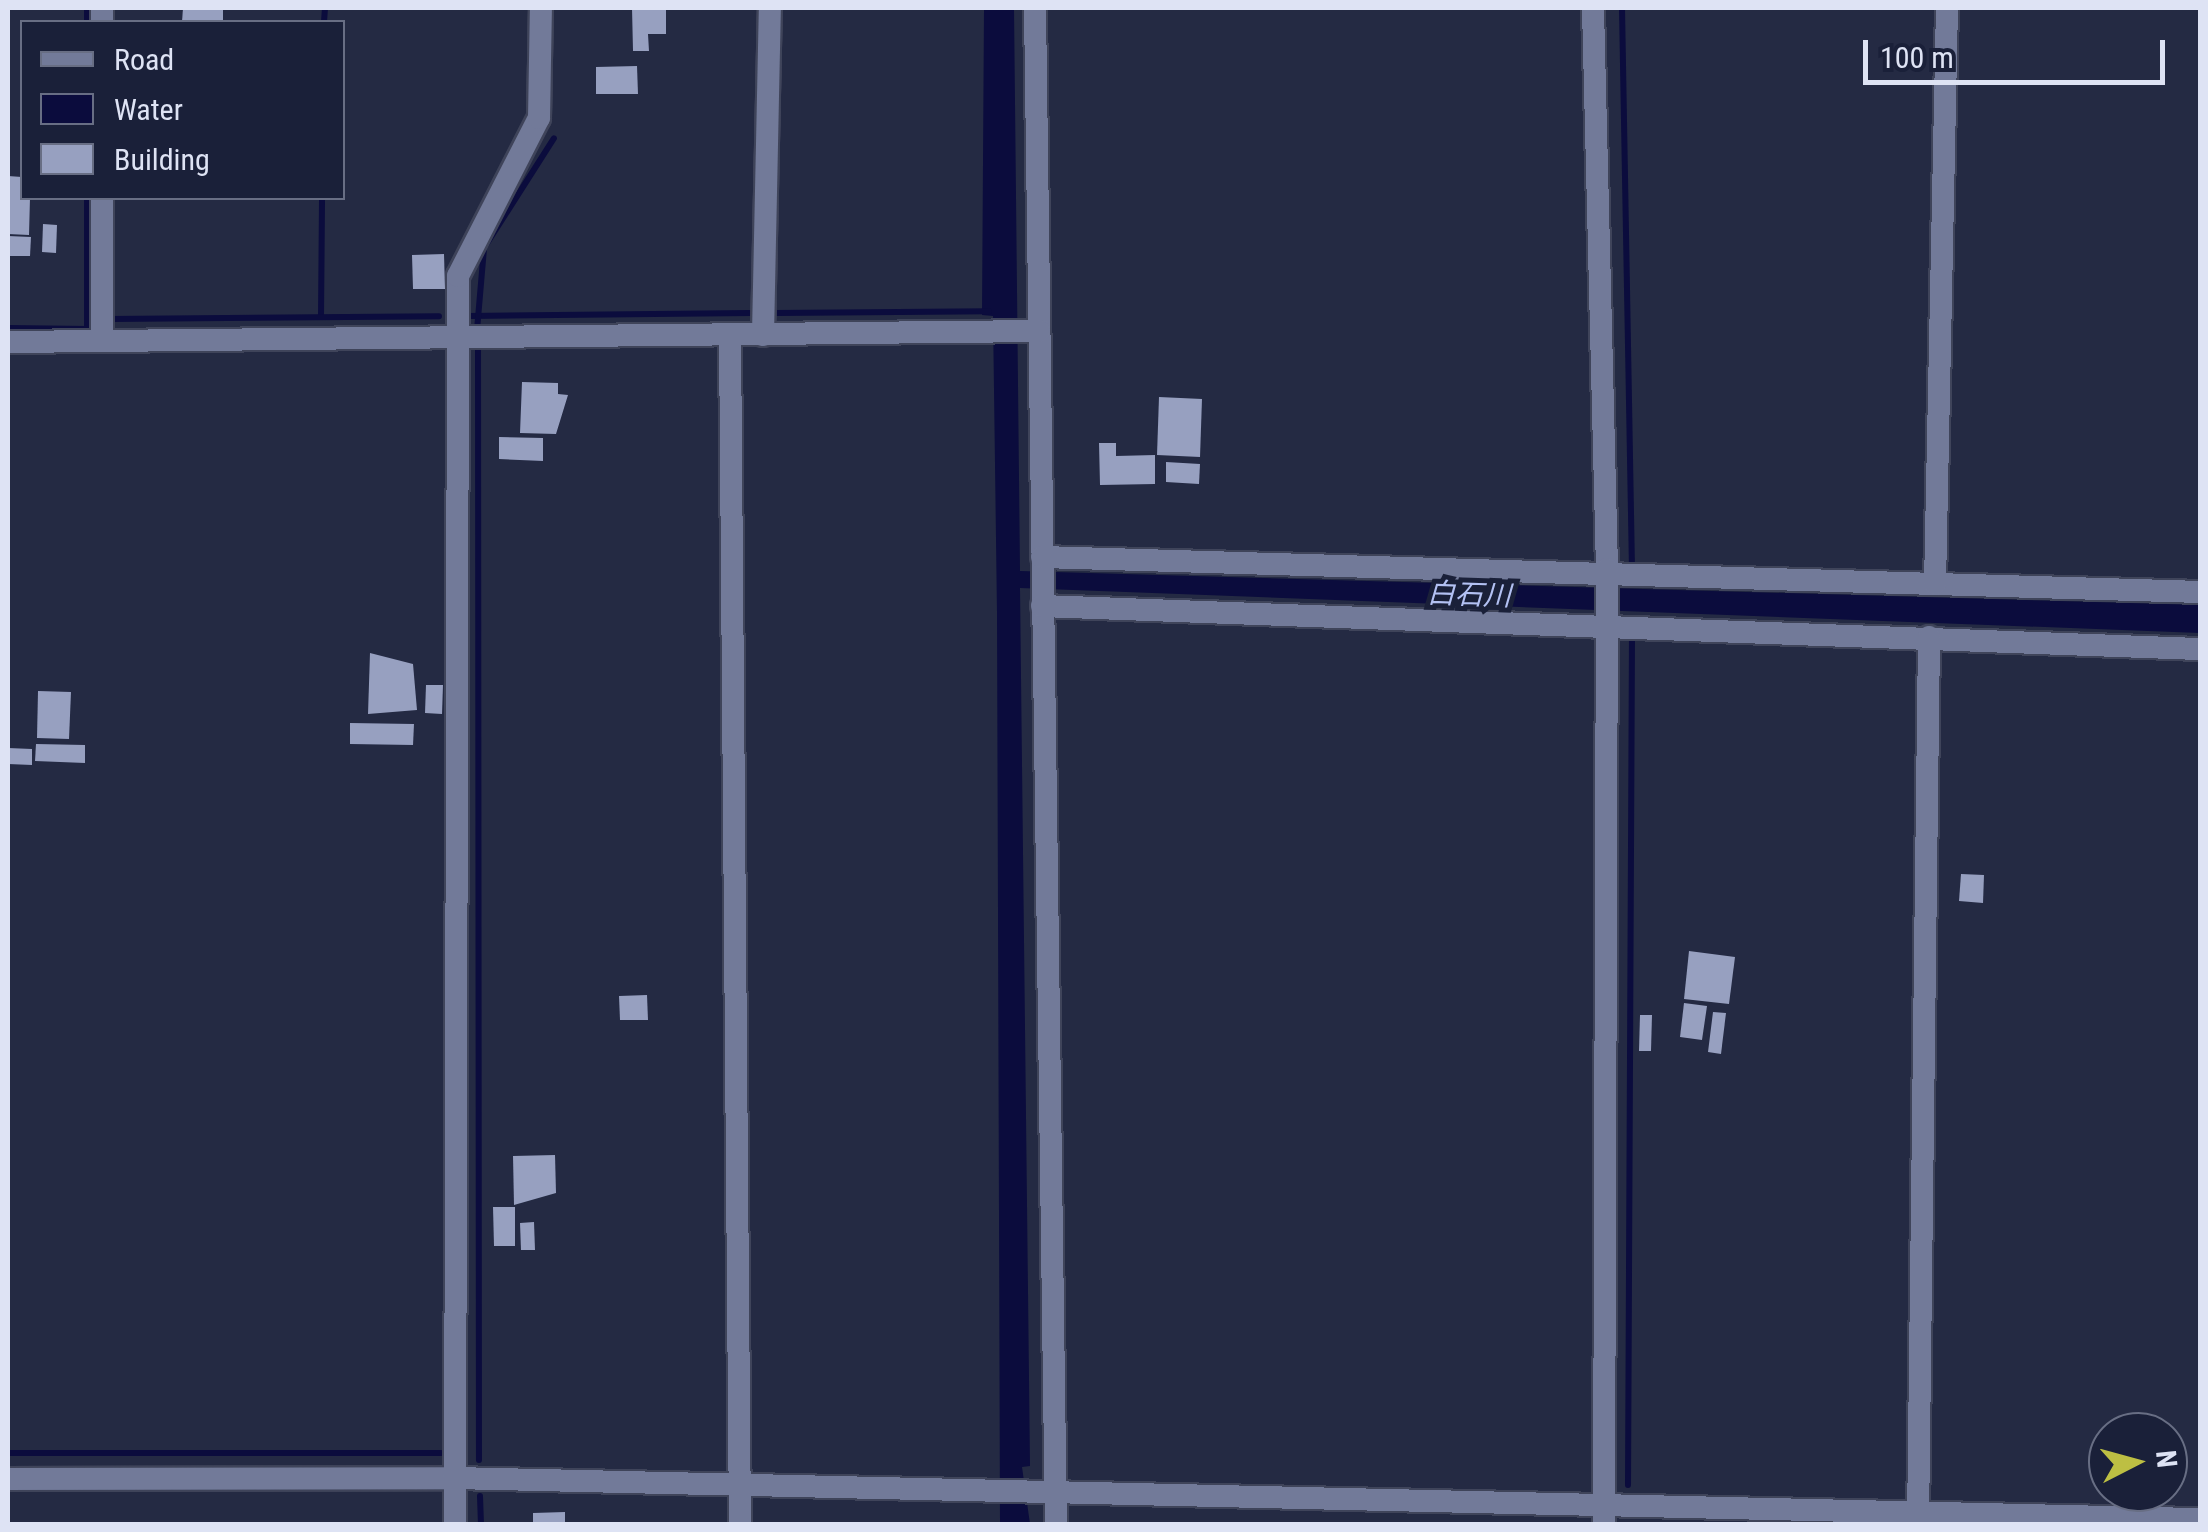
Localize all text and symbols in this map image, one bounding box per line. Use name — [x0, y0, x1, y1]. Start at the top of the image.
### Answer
legend — [20, 20, 345, 200]
scale bar — [1868, 20, 2170, 82]
text: 100 m — [1880, 40, 1954, 75]
text: Road — [114, 42, 174, 77]
text: Water — [114, 92, 183, 127]
text: Building — [114, 142, 210, 177]
water label: 白石川 — [1426, 577, 1512, 613]
north arrow — [2088, 1412, 2188, 1512]
text: N — [2149, 1449, 2184, 1469]

